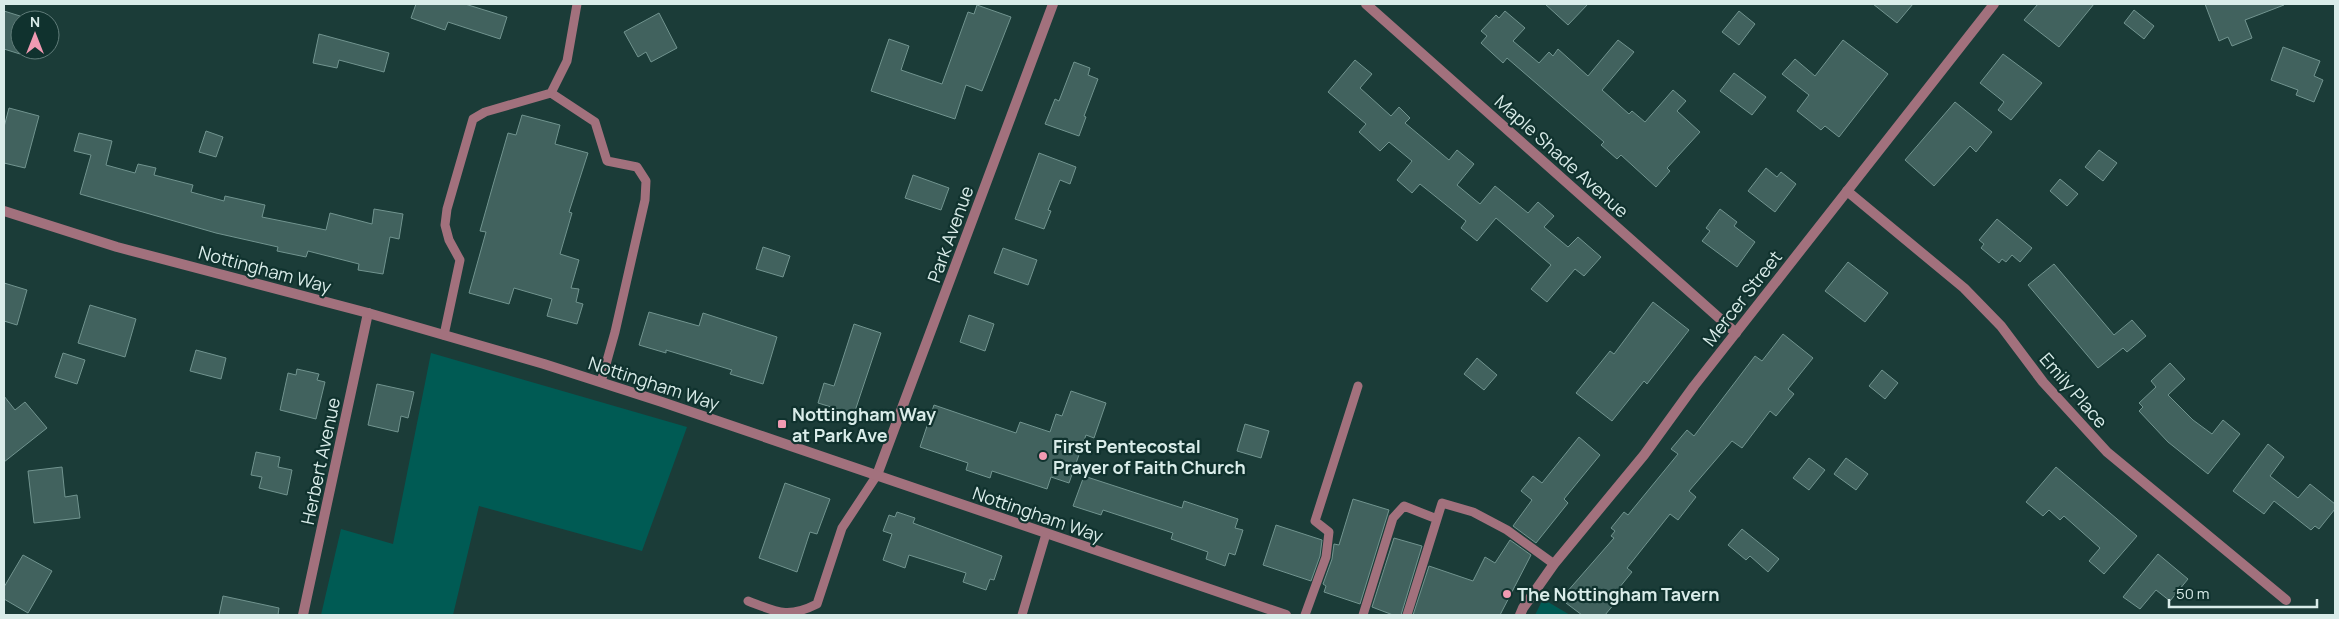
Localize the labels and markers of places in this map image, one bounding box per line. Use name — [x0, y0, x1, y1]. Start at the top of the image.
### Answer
place label: Nottingham Way at Park Ave — [792, 402, 936, 447]
marker: Nottingham Way at Park Ave — [776, 418, 788, 430]
place label: First Pentecostal Prayer of Faith Church — [1053, 434, 1246, 479]
marker: First Pentecostal Prayer of Faith Church — [1037, 450, 1049, 462]
place label: The Nottingham Tavern — [1517, 582, 1720, 606]
marker: The Nottingham Tavern — [1501, 588, 1513, 600]

